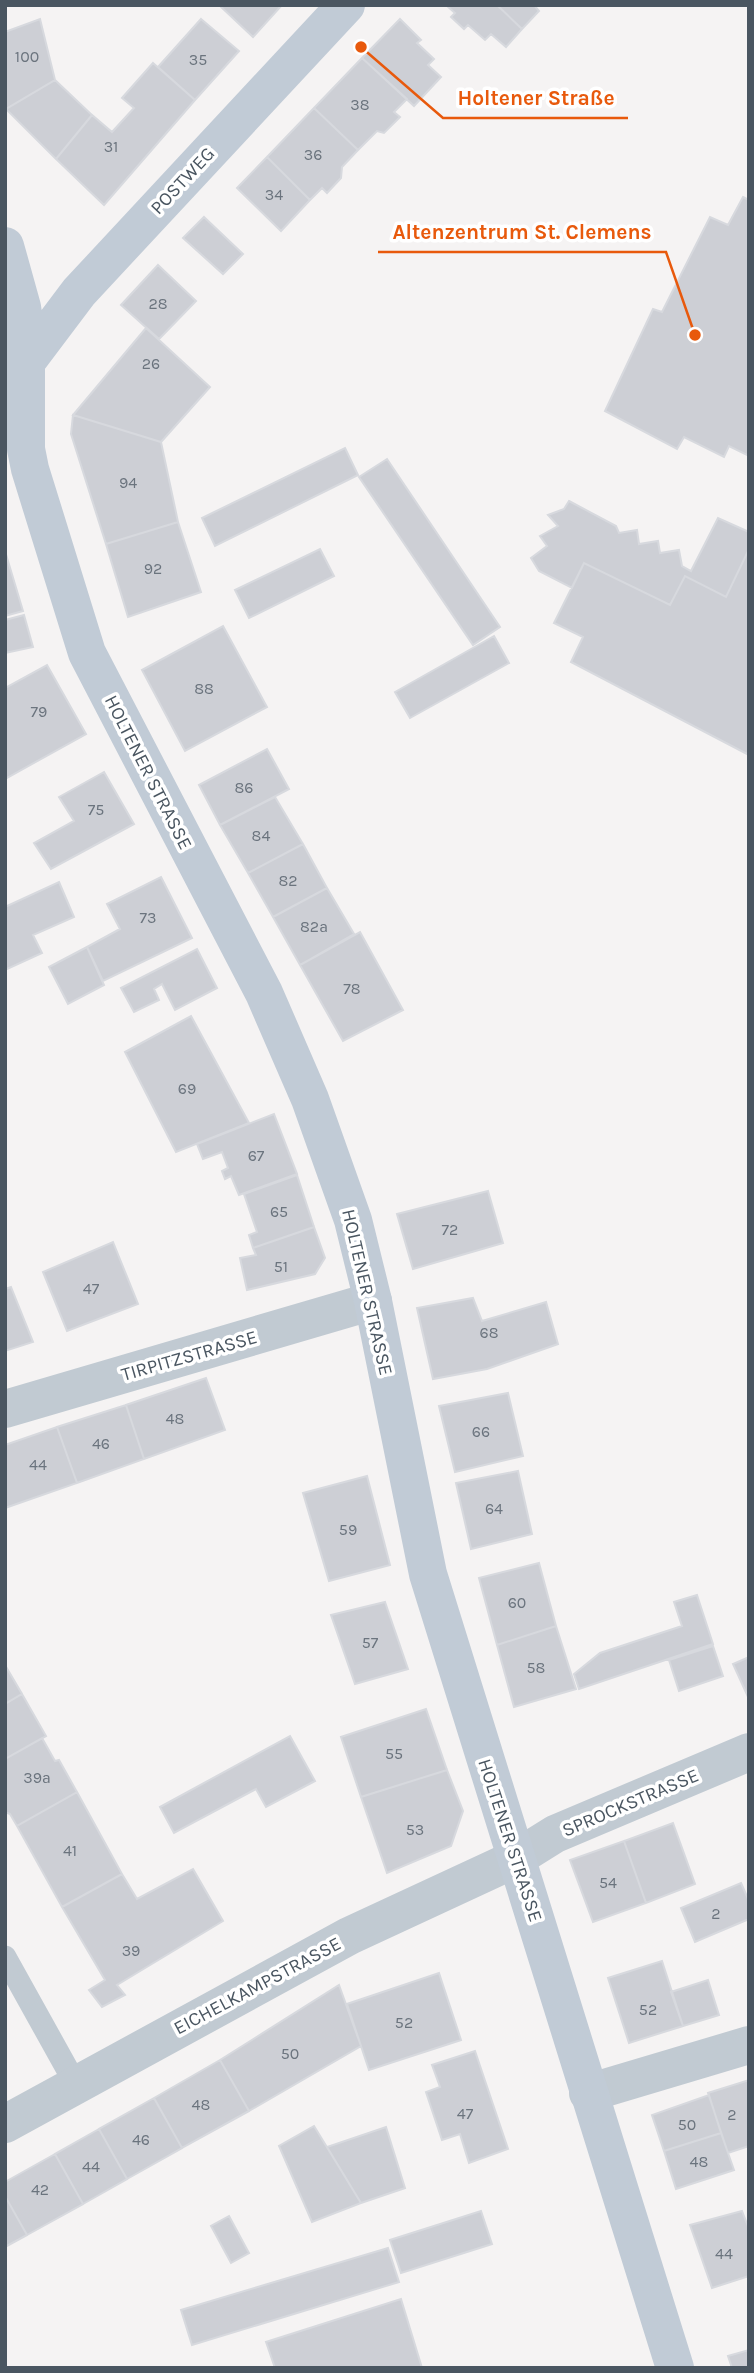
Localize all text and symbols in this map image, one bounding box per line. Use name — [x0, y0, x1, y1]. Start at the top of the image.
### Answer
house number: 100 — [15, 47, 39, 66]
house number: 35 — [189, 50, 207, 69]
callout: Holtener Straße — [443, 76, 628, 118]
text: Holtener Straße — [457, 86, 615, 110]
house number: 38 — [350, 95, 370, 114]
house number: 31 — [104, 137, 118, 156]
street label: POSTWEG — [146, 143, 219, 219]
house number: 36 — [304, 145, 322, 164]
house number: 34 — [265, 185, 283, 204]
callout: Altenzentrum St. Clemens — [378, 210, 666, 252]
text: Altenzentrum St. Clemens — [392, 220, 652, 244]
house number: 28 — [148, 294, 168, 313]
house number: 26 — [142, 354, 160, 373]
house number: 94 — [119, 473, 137, 492]
house number: 92 — [144, 559, 162, 578]
house number: 88 — [194, 679, 214, 698]
street label: HOLTENER STRASSE — [100, 692, 197, 853]
house number: 79 — [31, 702, 47, 721]
house number: 86 — [235, 778, 254, 797]
house number: 75 — [88, 800, 104, 819]
house number: 84 — [252, 826, 270, 845]
house number: 82 — [278, 871, 298, 890]
house number: 73 — [140, 908, 156, 927]
house number: 82a — [300, 917, 328, 936]
house number: 78 — [343, 979, 361, 998]
house number: 69 — [178, 1079, 196, 1098]
house number: 67 — [248, 1146, 265, 1165]
house number: 65 — [270, 1202, 288, 1221]
street label: HOLTENER STRASSE — [337, 1207, 397, 1378]
house number: 72 — [442, 1220, 458, 1239]
house number: 51 — [274, 1257, 288, 1276]
house number: 47 — [83, 1279, 100, 1298]
house number: 68 — [480, 1323, 499, 1342]
street label: TIRPITZSTRASSE — [119, 1326, 260, 1386]
house number: 48 — [166, 1409, 184, 1428]
house number: 66 — [472, 1422, 490, 1441]
house number: 46 — [92, 1434, 110, 1453]
house number: 44 — [29, 1455, 47, 1474]
house number: 64 — [485, 1499, 503, 1518]
house number: 59 — [339, 1520, 357, 1539]
house number: 60 — [508, 1593, 526, 1612]
house number: 57 — [362, 1633, 379, 1652]
house number: 58 — [527, 1658, 545, 1677]
house number: 55 — [385, 1744, 403, 1763]
street label: HOLTENER STRASSE — [473, 1756, 547, 1925]
street label: SPROCKSTRASSE — [559, 1764, 702, 1842]
house number: 39a — [23, 1768, 51, 1787]
house number: 53 — [406, 1820, 424, 1839]
house number: 41 — [63, 1841, 77, 1860]
house number: 54 — [599, 1873, 617, 1892]
house number: 2 — [711, 1904, 721, 1923]
street label: EICHELKAMPSTRASSE — [170, 1932, 345, 2039]
house number: 39 — [122, 1941, 140, 1960]
house number: 52 — [639, 2000, 657, 2019]
house number: 52 — [395, 2013, 413, 2032]
house number: 50 — [281, 2044, 299, 2063]
house number: 48 — [192, 2095, 210, 2114]
house number: 47 — [457, 2104, 474, 2123]
house number: 2 — [727, 2105, 737, 2124]
house number: 50 — [678, 2115, 696, 2134]
house number: 46 — [132, 2130, 150, 2149]
house number: 48 — [690, 2152, 708, 2171]
house number: 44 — [82, 2157, 100, 2176]
house number: 42 — [31, 2180, 49, 2199]
house number: 44 — [715, 2244, 733, 2263]

